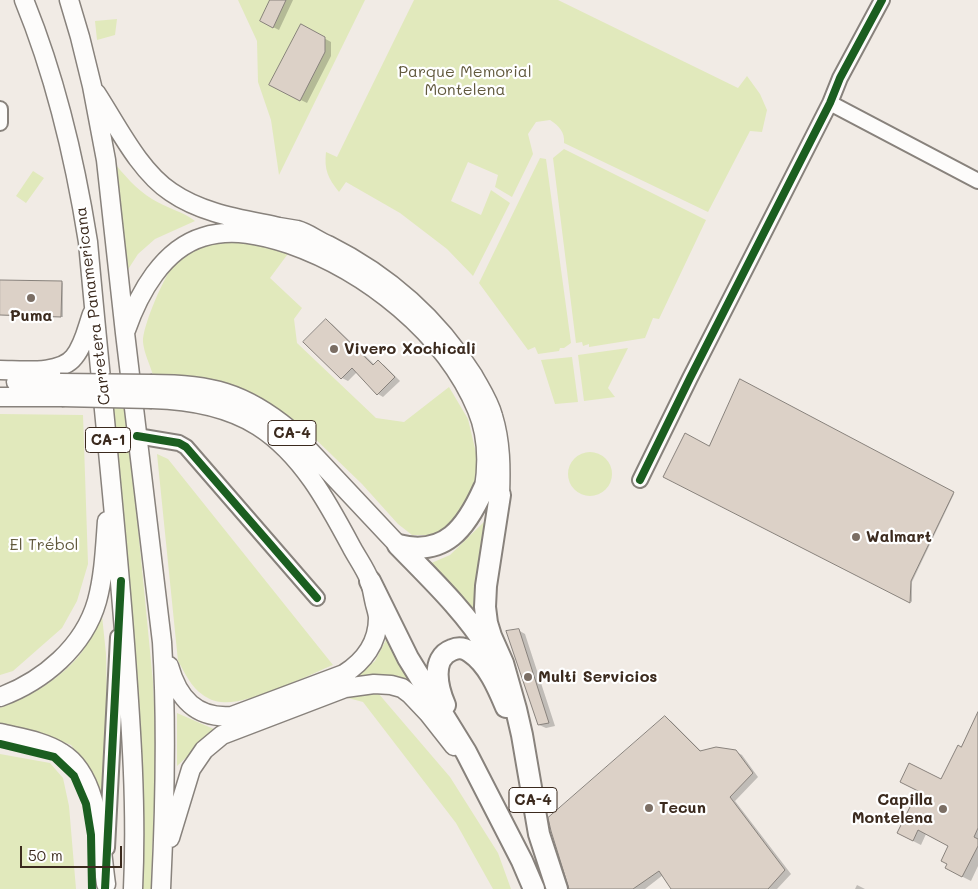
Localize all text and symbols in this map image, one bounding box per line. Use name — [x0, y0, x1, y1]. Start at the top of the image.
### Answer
park label: Parque Memorial Montelena — [398, 62, 532, 100]
street label: Carretera Panamericana — [71, 206, 115, 406]
marker: Puma — [25, 292, 37, 304]
place label: Puma — [10, 306, 52, 326]
place label: Vivero Xochicali — [344, 339, 476, 359]
marker: Vivero Xochicali — [328, 343, 340, 355]
road number: CA-4 — [268, 420, 316, 446]
road number: CA-1 — [86, 428, 130, 452]
place label: Walmart — [866, 527, 932, 547]
marker: Walmart — [850, 531, 862, 543]
park label: El Trébol — [10, 535, 78, 555]
place label: Multi Servicios — [538, 667, 657, 687]
marker: Multi Servicios — [522, 671, 534, 683]
road number: CA-4 — [509, 788, 557, 812]
place label: Capilla Montelena — [852, 790, 933, 828]
place label: Tecun — [659, 798, 706, 818]
marker: Tecun — [643, 802, 655, 814]
marker: Capilla Montelena — [937, 803, 949, 815]
scale bar — [22, 836, 125, 868]
text: 50 m — [28, 845, 63, 865]

